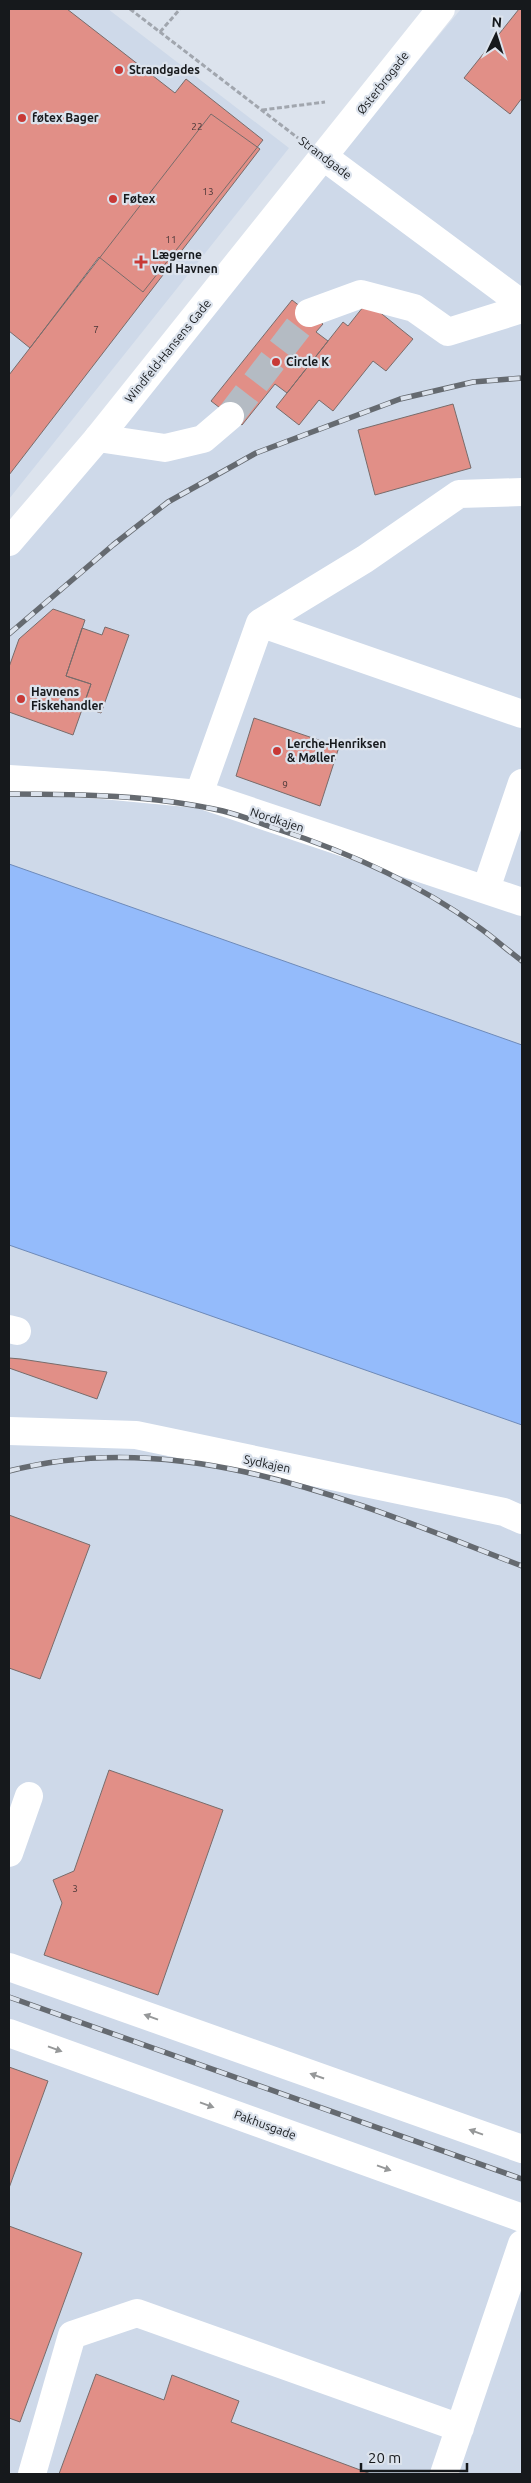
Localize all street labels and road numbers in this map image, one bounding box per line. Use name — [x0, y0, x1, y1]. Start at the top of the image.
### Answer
street label: Østerbrogade — [354, 49, 411, 117]
street label: Strandgade — [297, 134, 354, 182]
street label: Windfeld-Hansens Gade — [122, 297, 213, 405]
street label: Nordkajen — [249, 805, 306, 834]
street label: Sydkajen — [243, 1452, 292, 1475]
street label: Pakhusgade — [232, 2107, 298, 2142]

